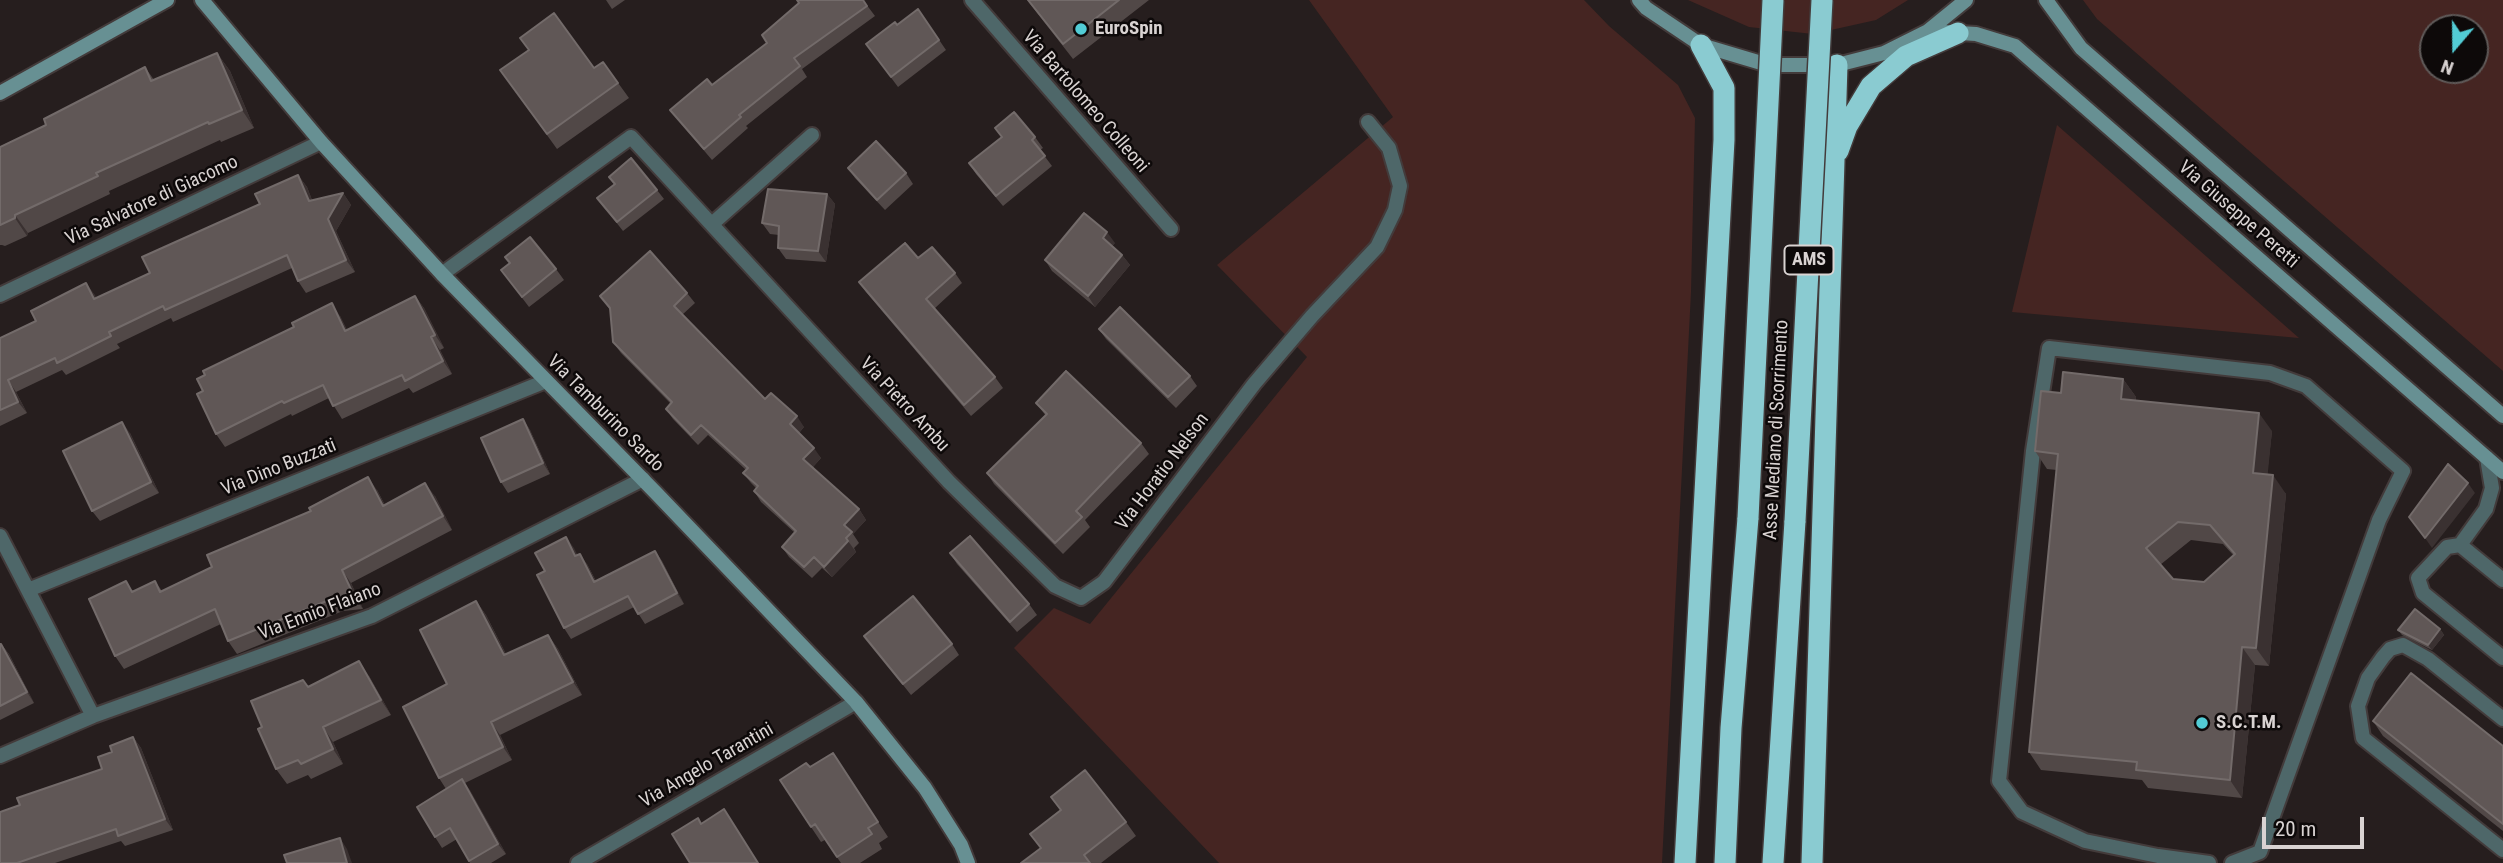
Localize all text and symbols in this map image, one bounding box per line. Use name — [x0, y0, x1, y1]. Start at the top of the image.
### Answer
north arrow — [2419, 14, 2489, 84]
place label: EuroSpin — [1095, 18, 1163, 40]
marker: EuroSpin — [1073, 21, 1089, 37]
street label: Via Bartolomeo Colleoni — [1017, 26, 1153, 178]
text: N — [2438, 55, 2457, 80]
street label: Via Salvatore di Giacomo — [62, 151, 242, 251]
street label: Via Giuseppe Peretti — [2173, 156, 2303, 274]
road number: AMS — [1784, 246, 1834, 274]
street label: Asse Mediano di Scorrimento — [1760, 319, 1794, 541]
street label: Via Tamburino Sardo — [542, 351, 668, 477]
street label: Via Pietro Ambu — [854, 353, 954, 457]
street label: Via Horatio Nelson — [1112, 409, 1214, 535]
street label: Via Dino Buzzati — [218, 435, 340, 501]
street label: Via Ennio Flaiano — [256, 578, 384, 646]
place label: S.C.T.M. — [2216, 712, 2281, 734]
marker: S.C.T.M. — [2194, 715, 2210, 731]
street label: Via Angelo Tarantini — [636, 719, 778, 813]
scale bar — [2265, 804, 2366, 848]
text: 20 m — [2275, 817, 2316, 841]

